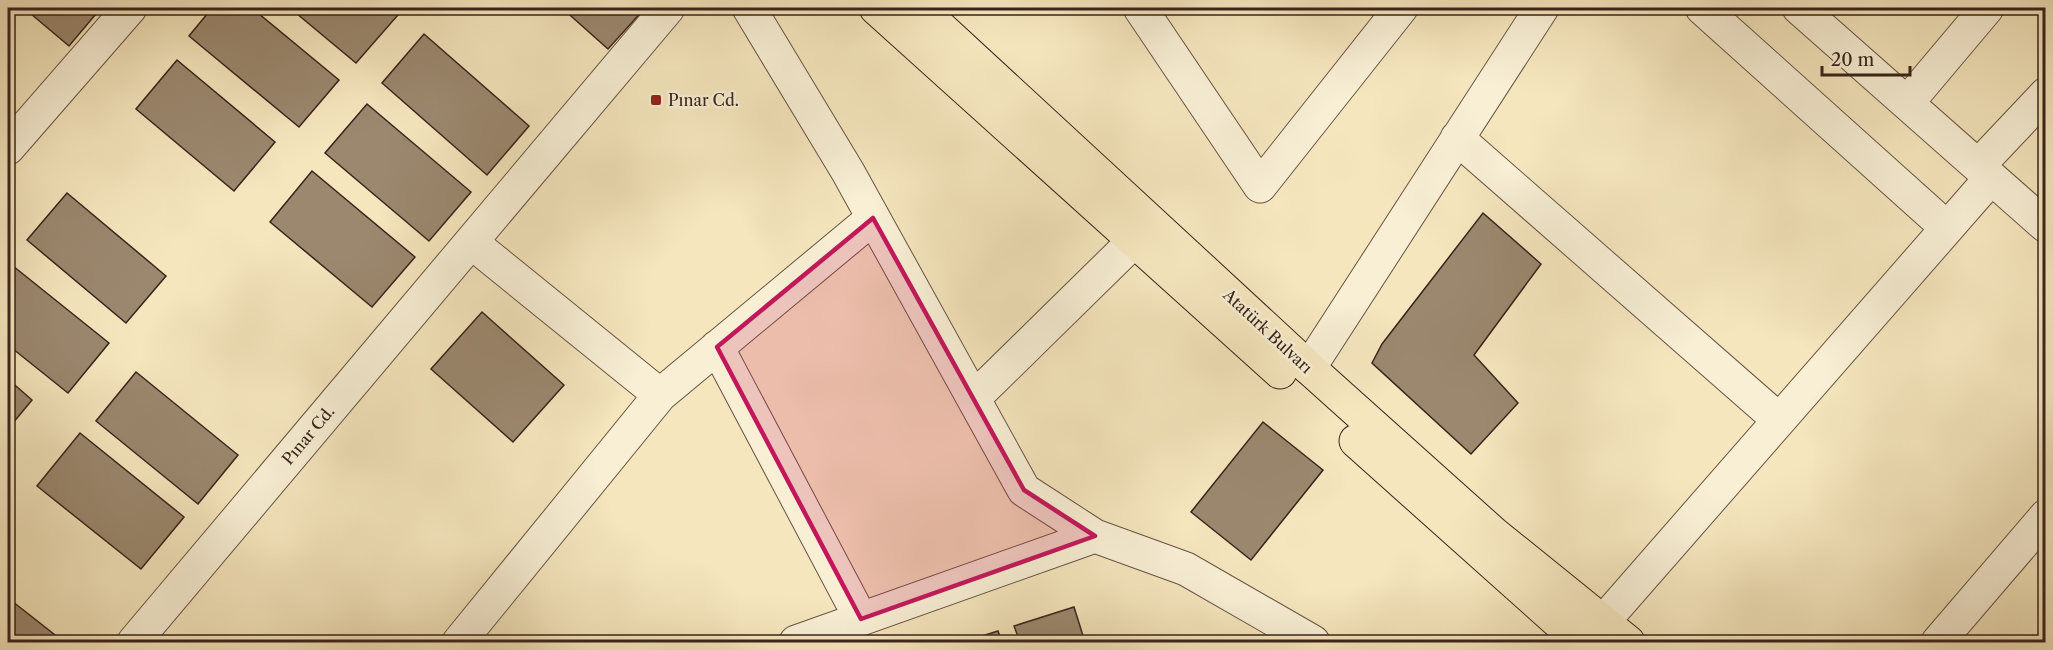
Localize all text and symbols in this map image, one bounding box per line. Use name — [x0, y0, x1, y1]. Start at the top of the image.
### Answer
scale bar — [1822, 39, 1910, 77]
text: 20 m — [1831, 49, 1875, 71]
place label: Pınar Cd. — [668, 90, 739, 110]
marker: Pınar Cd. — [649, 93, 663, 107]
street label: Atatürk Bulvarı — [1218, 284, 1317, 378]
street label: Pınar Cd. — [278, 401, 338, 469]

